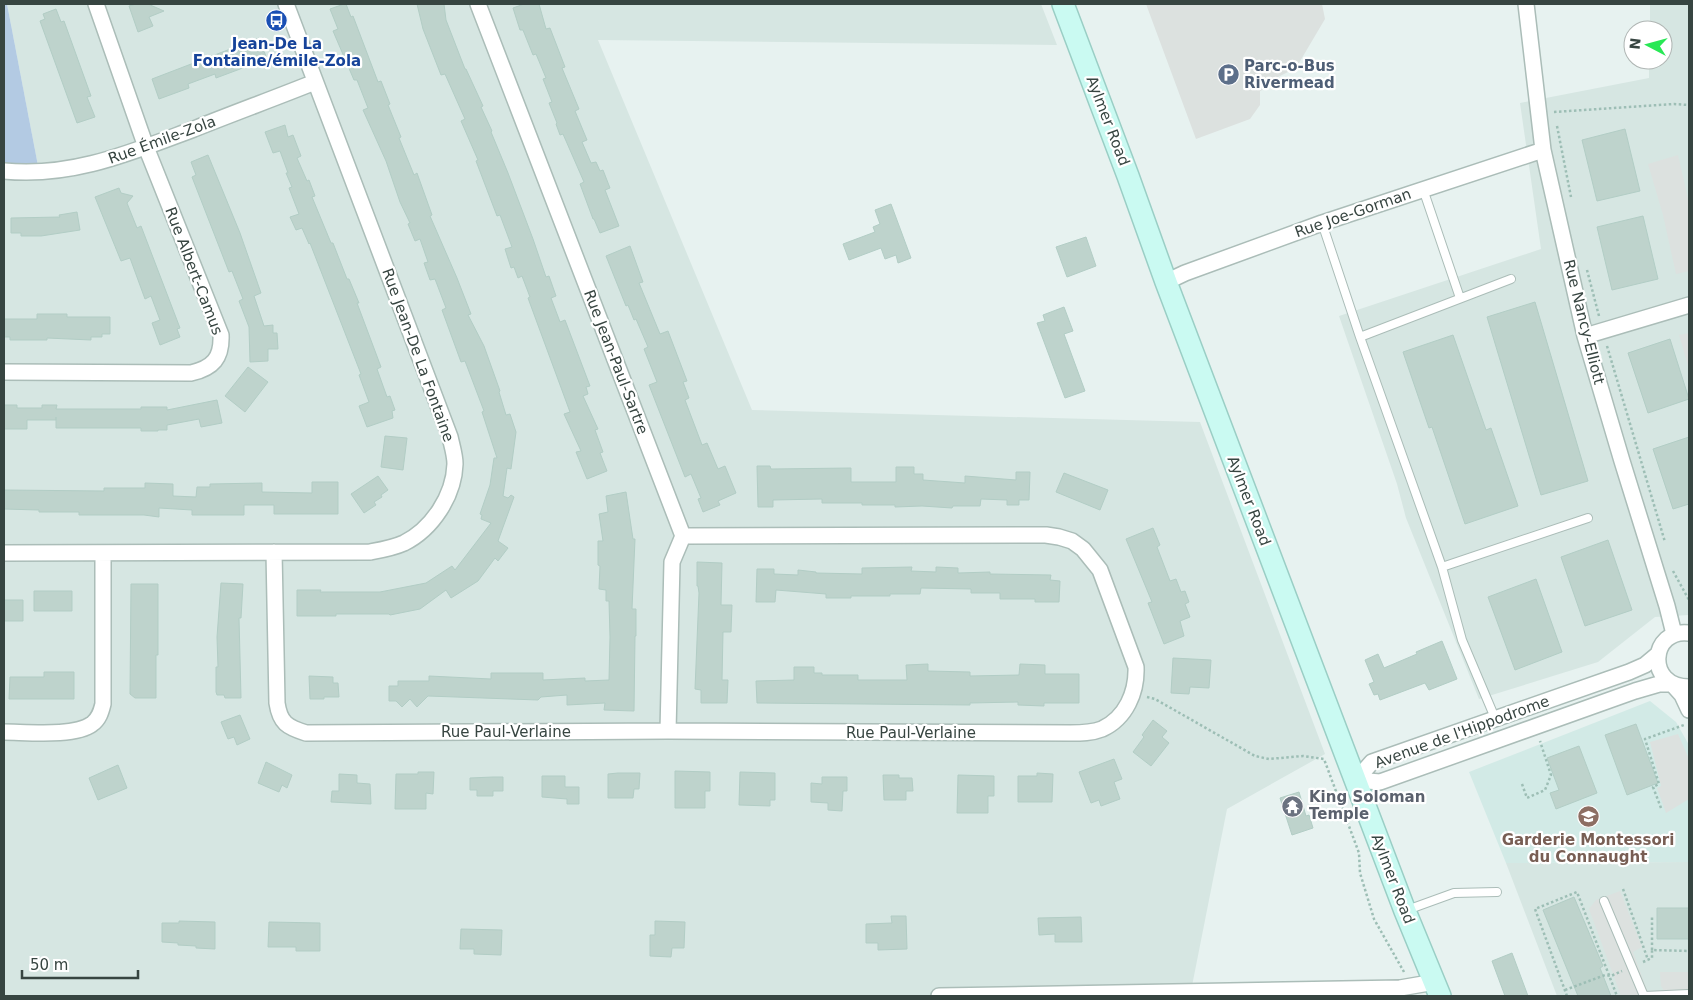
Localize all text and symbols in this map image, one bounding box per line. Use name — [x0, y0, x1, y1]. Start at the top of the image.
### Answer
bus stop icon: Jean-De La Fontaine/émile-Zola — [265, 9, 289, 33]
north arrow — [1623, 20, 1673, 70]
place label: Jean-De La Fontaine/émile-Zola — [193, 35, 361, 70]
text: N — [1627, 37, 1644, 50]
place label: Parc-o-Bus Rivermead — [1244, 57, 1335, 92]
parking icon: Parc-o-Bus Rivermead — [1216, 63, 1240, 87]
street label: Aylmer Road — [1083, 74, 1133, 168]
street label: Rue Émile-Zola — [105, 111, 218, 168]
street label: Rue Joe-Gorman — [1292, 185, 1414, 241]
street label: Rue Albert-Camus — [161, 205, 227, 338]
street label: Rue Nancy-Elliott — [1560, 258, 1608, 387]
street label: Rue Jean-De La Fontaine — [378, 266, 458, 444]
street label: Rue Jean-Paul-Sartre — [580, 287, 652, 437]
street label: Aylmer Road — [1224, 454, 1274, 548]
street label: Avenue de l'Hippodrome — [1372, 692, 1552, 772]
street label: Rue Paul-Verlaine — [441, 723, 571, 741]
street label: Rue Paul-Verlaine — [846, 724, 976, 742]
place label: King Soloman Temple — [1309, 788, 1425, 823]
temple icon: King Soloman Temple — [1281, 794, 1305, 818]
school or university icon: Garderie Montessori du Connaught — [1576, 805, 1600, 829]
place label: Garderie Montessori du Connaught — [1502, 831, 1674, 866]
street label: Aylmer Road — [1368, 832, 1418, 926]
scale bar — [22, 948, 139, 980]
text: 50 m — [30, 956, 68, 974]

